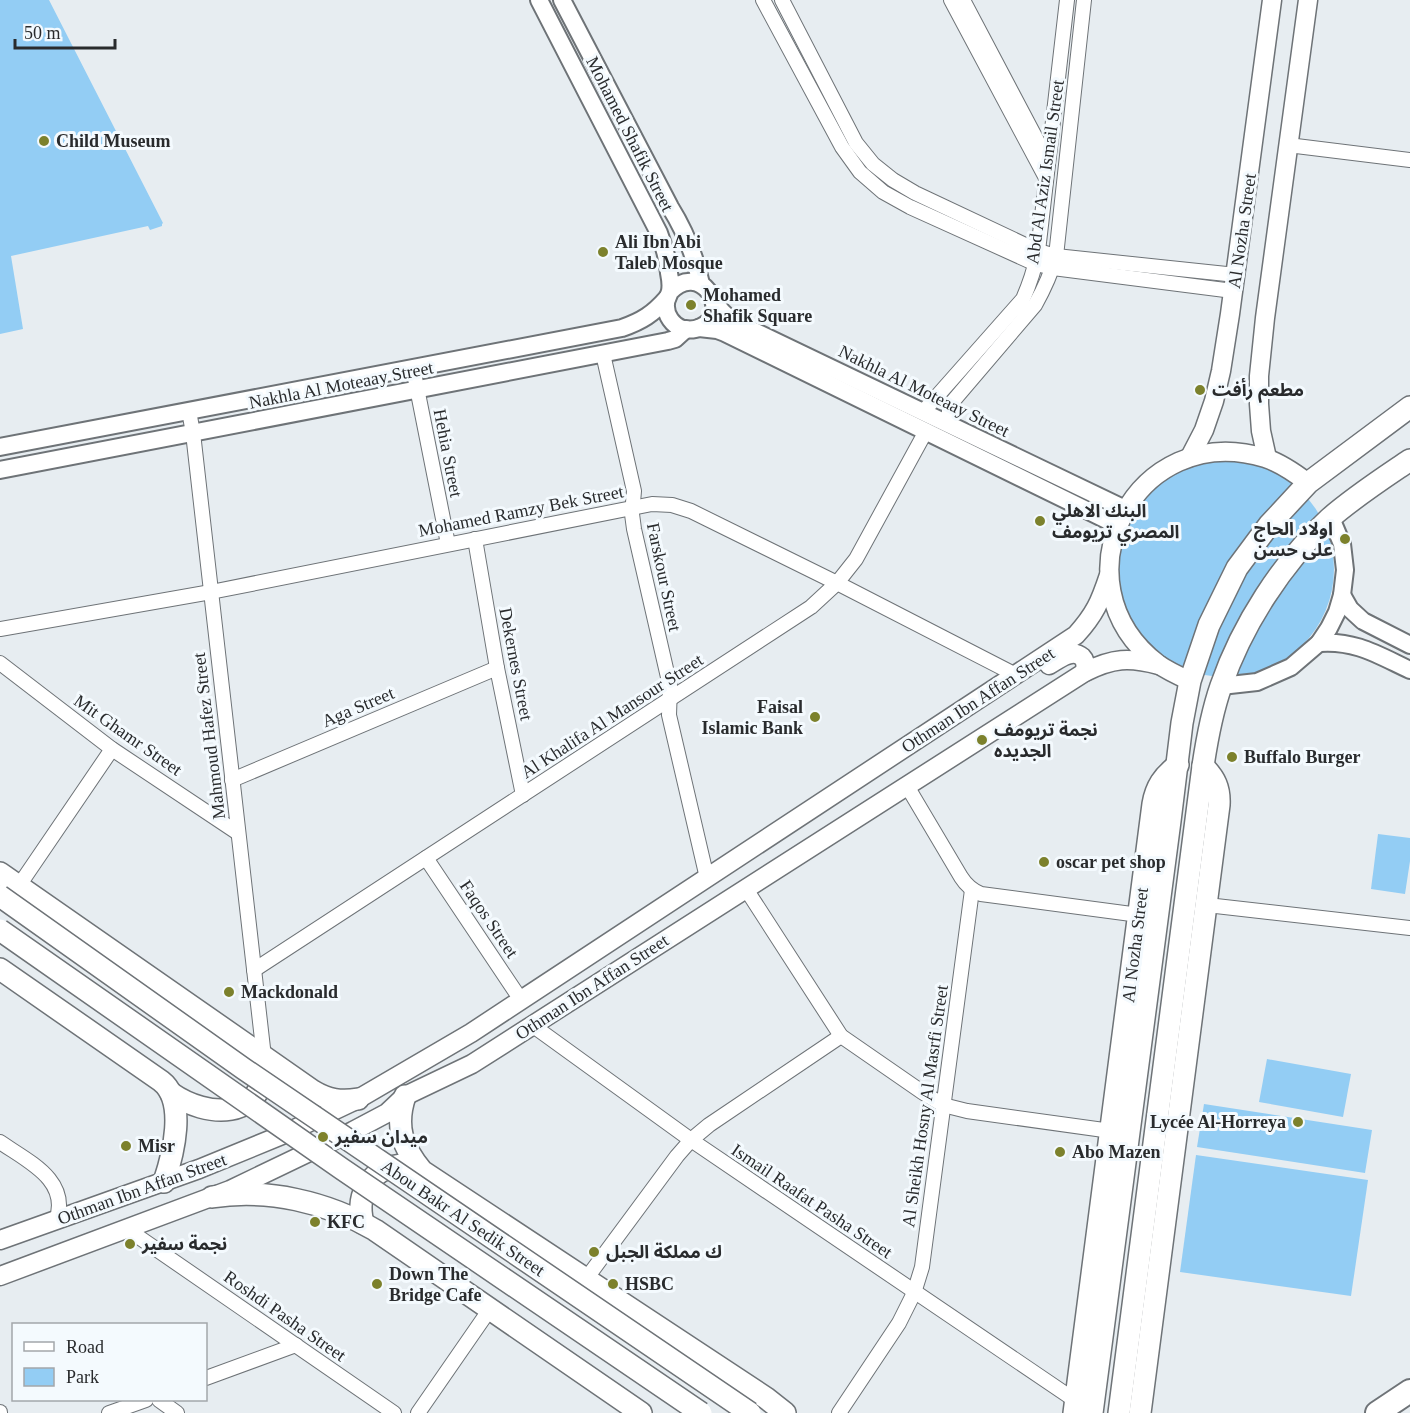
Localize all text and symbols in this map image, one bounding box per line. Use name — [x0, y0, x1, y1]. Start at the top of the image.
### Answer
scale bar — [15, 12, 116, 50]
text: 50 m — [24, 23, 61, 43]
street label: Mohamed Shafik Street — [582, 53, 678, 215]
street label: Abd Al Aziz Ismail Street — [1022, 79, 1068, 265]
place label: Child Museum — [56, 131, 171, 151]
marker: Child Museum — [37, 134, 51, 148]
street label: Al Nozha Street — [1224, 172, 1260, 290]
place label: Ali Ibn Abi Taleb Mosque — [615, 232, 723, 273]
marker: Ali Ibn Abi Taleb Mosque — [596, 245, 610, 259]
place label: Mohamed Shafik Square — [703, 285, 812, 326]
marker: Mohamed Shafik Square — [684, 298, 698, 312]
street label: Nakhla Al Moteaay Street — [835, 341, 1013, 441]
street label: Nakhla Al Moteaay Street — [247, 357, 435, 413]
place label: مطعم رأفت — [1212, 377, 1304, 403]
marker: مطعم رأفت — [1193, 383, 1207, 397]
street label: Hehia Street — [430, 407, 466, 499]
street label: Mohamed Ramzy Bek Street — [417, 481, 625, 541]
place label: البنك الاهلي المصري تريومف — [1052, 501, 1179, 546]
marker: البنك الاهلي المصري تريومف — [1033, 514, 1047, 528]
place label: اولاد الحاج على حسن — [1254, 519, 1333, 560]
street label: Farskour Street — [643, 521, 685, 633]
marker: اولاد الحاج على حسن — [1338, 532, 1352, 546]
street label: Dekernes Street — [495, 606, 537, 722]
street label: Othman Ibn Affan Street — [898, 643, 1058, 757]
street label: Al Khalifa Al Mansour Street — [517, 650, 707, 782]
street label: Mahmoud Hafez Street — [189, 651, 229, 821]
street label: Aga Street — [319, 683, 397, 731]
street label: Mit Ghamr Street — [70, 690, 186, 780]
place label: Faisal Islamic Bank — [701, 697, 803, 738]
marker: Faisal Islamic Bank — [808, 710, 822, 724]
place label: نجمة تريومف الجديده — [994, 720, 1098, 761]
marker: نجمة تريومف الجديده — [975, 733, 989, 747]
place label: Buffalo Burger — [1244, 747, 1361, 767]
marker: Buffalo Burger — [1225, 750, 1239, 764]
place label: oscar pet shop — [1056, 852, 1166, 872]
marker: oscar pet shop — [1037, 855, 1051, 869]
street label: Faqos Street — [456, 876, 522, 962]
street label: Al Nozha Street — [1118, 886, 1152, 1004]
street label: Othman Ibn Affan Street — [512, 930, 672, 1044]
place label: Mackdonald — [241, 982, 338, 1002]
street label: Al Sheikh Hosny Al Masrfi Street — [898, 984, 952, 1228]
marker: Mackdonald — [222, 985, 236, 999]
place label: Lycée Al-Horreya — [1150, 1112, 1286, 1132]
marker: Lycée Al-Horreya — [1291, 1115, 1305, 1129]
place label: ميدان سفير — [334, 1127, 428, 1148]
marker: ميدان سفير — [316, 1130, 330, 1144]
place label: Misr — [138, 1136, 175, 1156]
marker: Misr — [119, 1139, 133, 1153]
street label: Ismail Raafat Pasha Street — [728, 1140, 896, 1262]
place label: Abo Mazen — [1072, 1142, 1161, 1162]
marker: Abo Mazen — [1053, 1145, 1067, 1159]
street label: Othman Ibn Affan Street — [55, 1149, 229, 1229]
street label: Abou Bakr Al Sedik Street — [377, 1156, 549, 1280]
place label: KFC — [327, 1212, 365, 1232]
marker: KFC — [308, 1215, 322, 1229]
place label: نجمة سفير — [141, 1234, 227, 1255]
marker: نجمة سفير — [123, 1237, 137, 1251]
place label: ك مملكة الجبل — [606, 1242, 722, 1262]
marker: ك مملكة الجبل — [587, 1245, 601, 1259]
place label: Down The Bridge Cafe — [389, 1264, 481, 1305]
street label: Roshdi Pasha Street — [220, 1267, 350, 1365]
place label: HSBC — [625, 1274, 674, 1294]
marker: Down The Bridge Cafe — [370, 1277, 384, 1291]
marker: HSBC — [606, 1277, 620, 1291]
legend — [12, 1323, 207, 1401]
text: Road — [66, 1337, 104, 1357]
text: Park — [66, 1367, 99, 1387]

